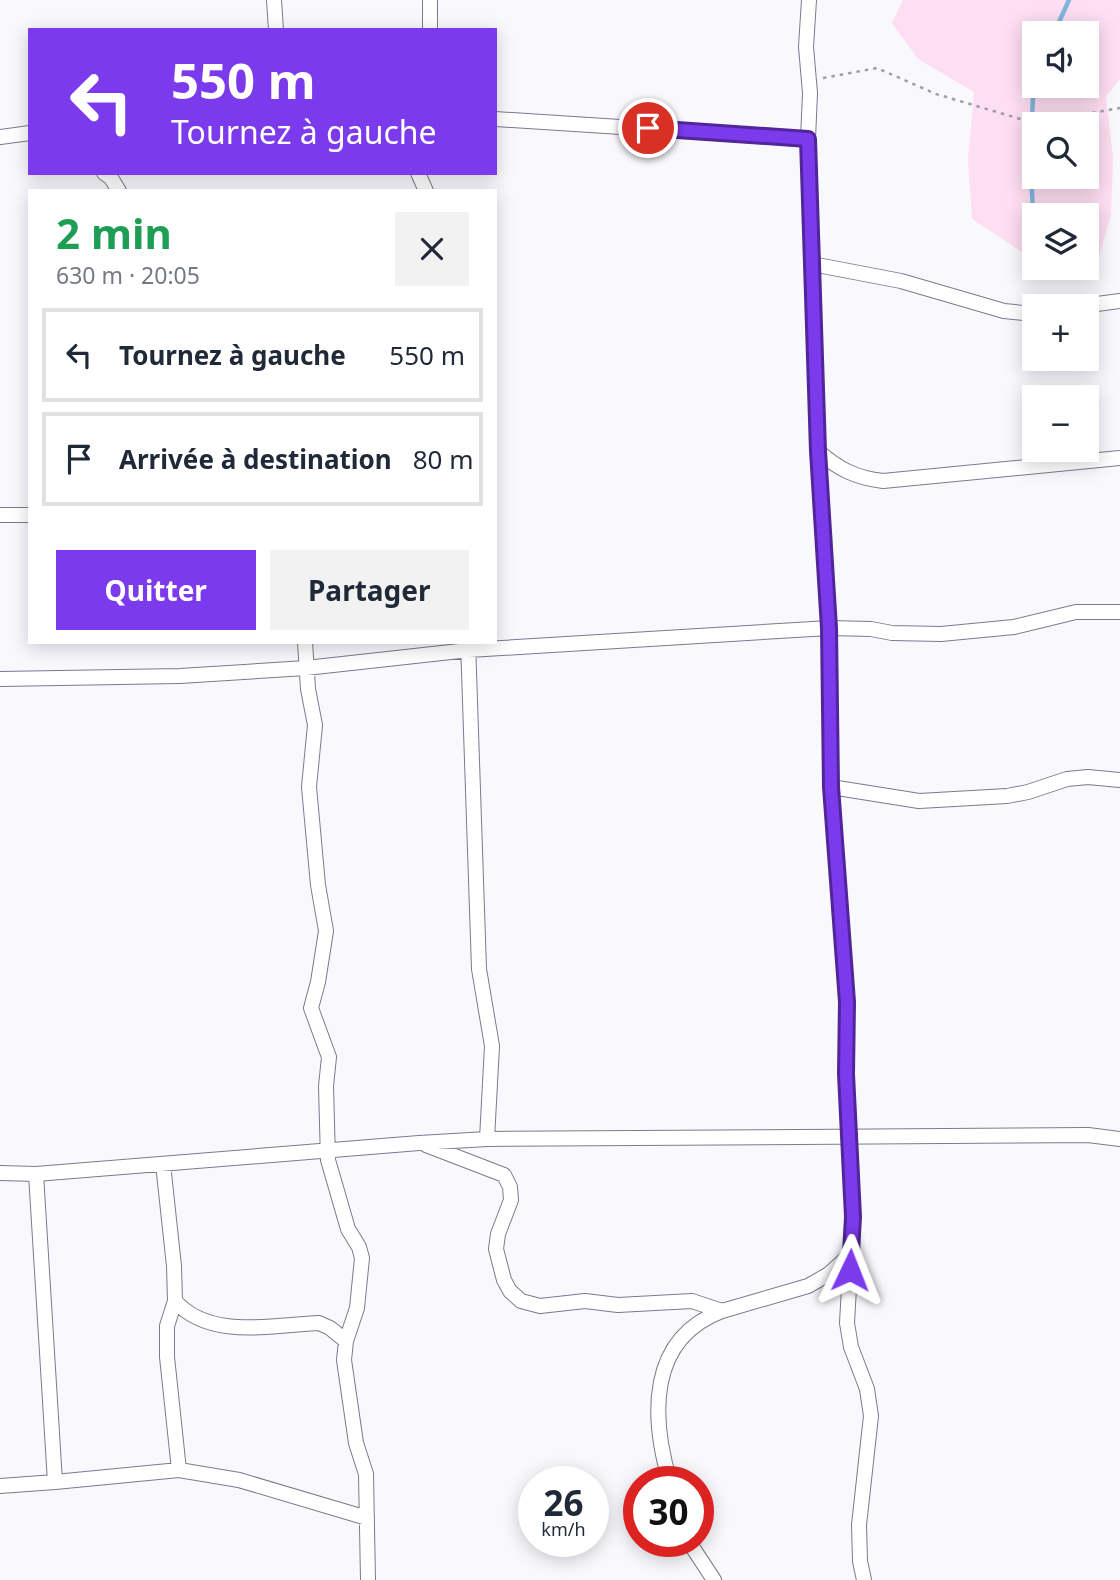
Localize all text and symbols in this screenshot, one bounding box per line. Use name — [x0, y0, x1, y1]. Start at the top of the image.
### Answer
map controls — [1022, 21, 1099, 462]
button: sound — [1022, 21, 1099, 98]
text: 550 m — [171, 47, 316, 113]
icon: left — [56, 56, 147, 147]
pin — [618, 98, 678, 158]
icon: arrive — [629, 109, 667, 147]
text: Tournez à gauche — [171, 110, 437, 153]
button: search — [1022, 112, 1099, 189]
button: layers — [1022, 203, 1099, 280]
text: 2 min — [56, 204, 172, 261]
button: close — [395, 212, 469, 286]
text: 630 m · 20:05 — [56, 259, 200, 291]
button: + — [1022, 294, 1099, 371]
icon: left — [60, 336, 98, 374]
text: Tournez à gauche — [119, 337, 346, 373]
text: 550 m — [389, 337, 465, 373]
button: − — [1022, 385, 1099, 462]
icon: arrive — [60, 440, 98, 478]
text: Arrivée à destination — [119, 441, 392, 477]
text: 80 m — [413, 441, 474, 477]
button: Quitter — [56, 550, 256, 630]
button: Partager — [270, 550, 469, 630]
position arrow — [813, 1233, 887, 1307]
speed limit sign: 30 — [623, 1466, 714, 1557]
text: 26 — [543, 1479, 584, 1526]
text: km/h — [541, 1517, 586, 1541]

